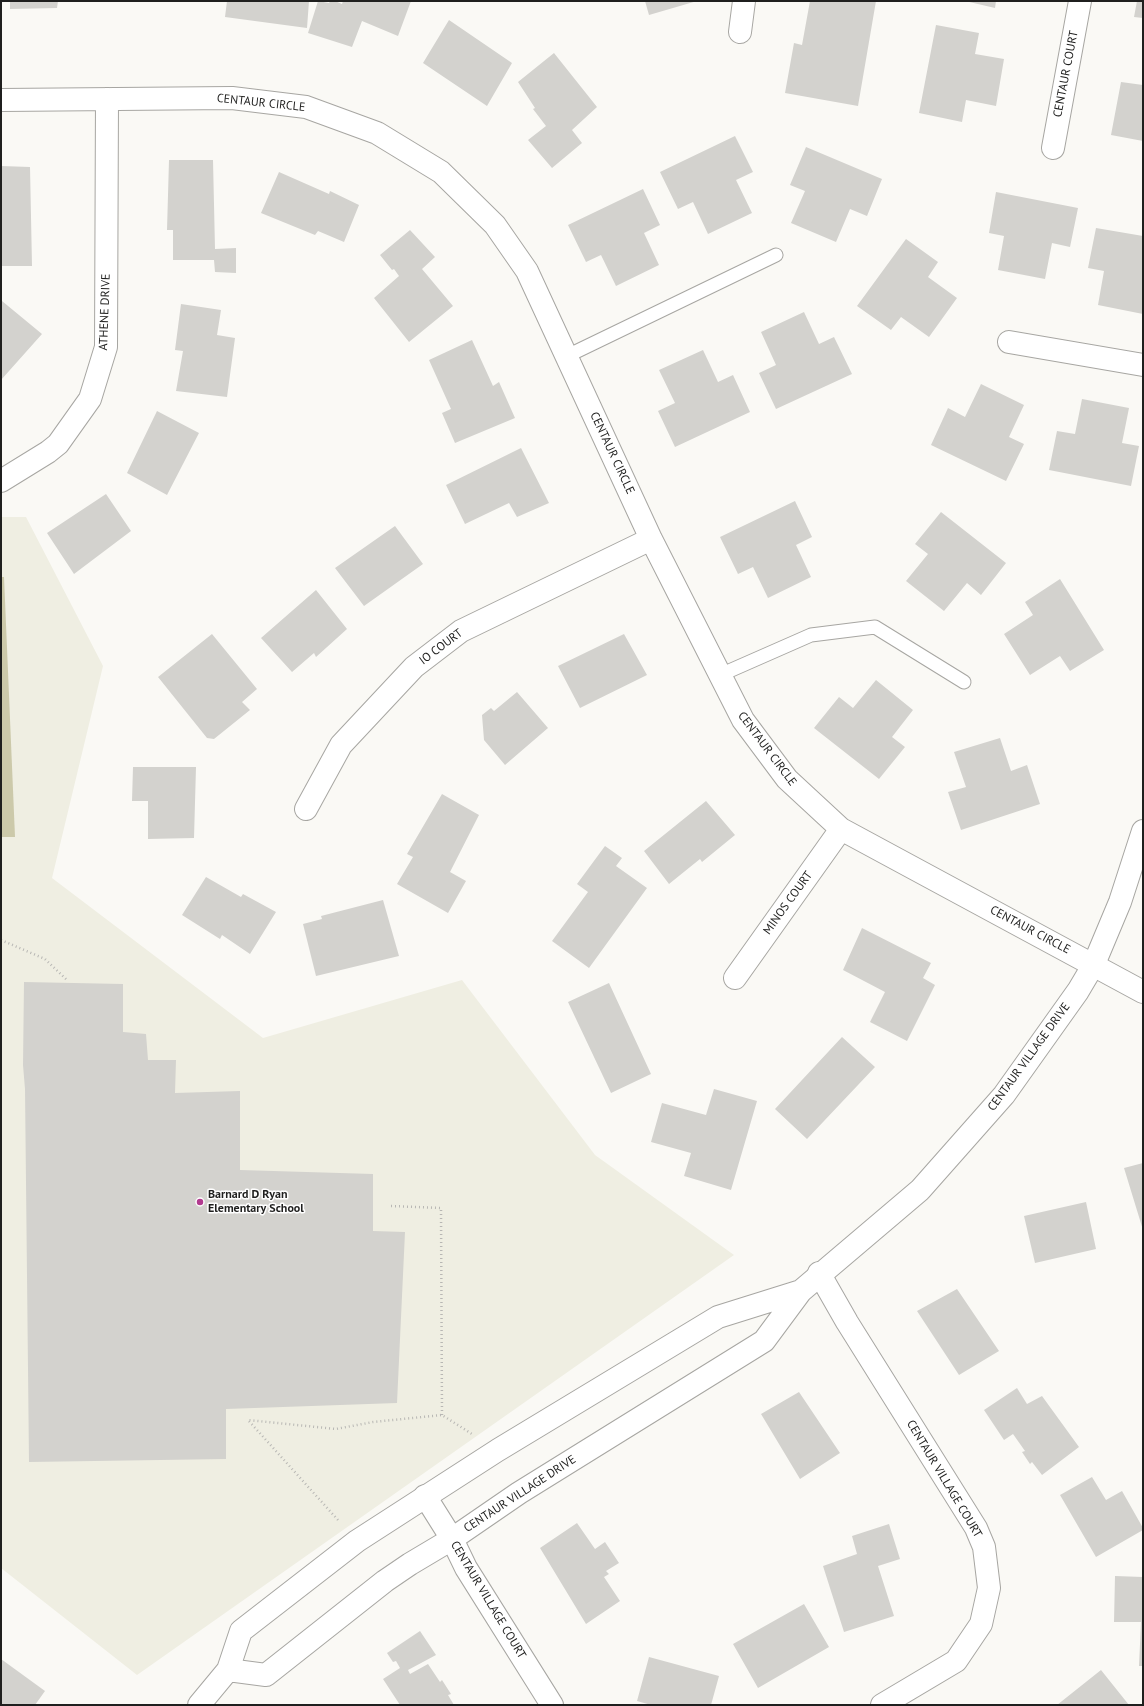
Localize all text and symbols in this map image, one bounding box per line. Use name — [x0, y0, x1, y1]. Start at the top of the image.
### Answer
street label: CENTAUR COURT — [1051, 29, 1081, 119]
street label: CENTAUR CIRCLE — [216, 91, 306, 115]
street label: ATHENE DRIVE — [96, 273, 114, 351]
street label: CENTAUR CIRCLE — [587, 410, 637, 496]
street label: IO COURT — [416, 626, 466, 668]
street label: CENTAUR CIRCLE — [735, 709, 799, 789]
street label: MINOS COURT — [760, 869, 816, 937]
street label: CENTAUR CIRCLE — [987, 903, 1073, 957]
street label: CENTAUR VILLAGE DRIVE — [985, 1000, 1073, 1114]
place label: Barnard D Ryan Elementary School — [208, 1188, 304, 1216]
marker: Barnard D Ryan Elementary School — [195, 1197, 205, 1207]
street label: CENTAUR VILLAGE COURT — [903, 1418, 985, 1540]
street label: CENTAUR VILLAGE DRIVE — [461, 1452, 579, 1536]
street label: CENTAUR VILLAGE COURT — [447, 1539, 529, 1661]

